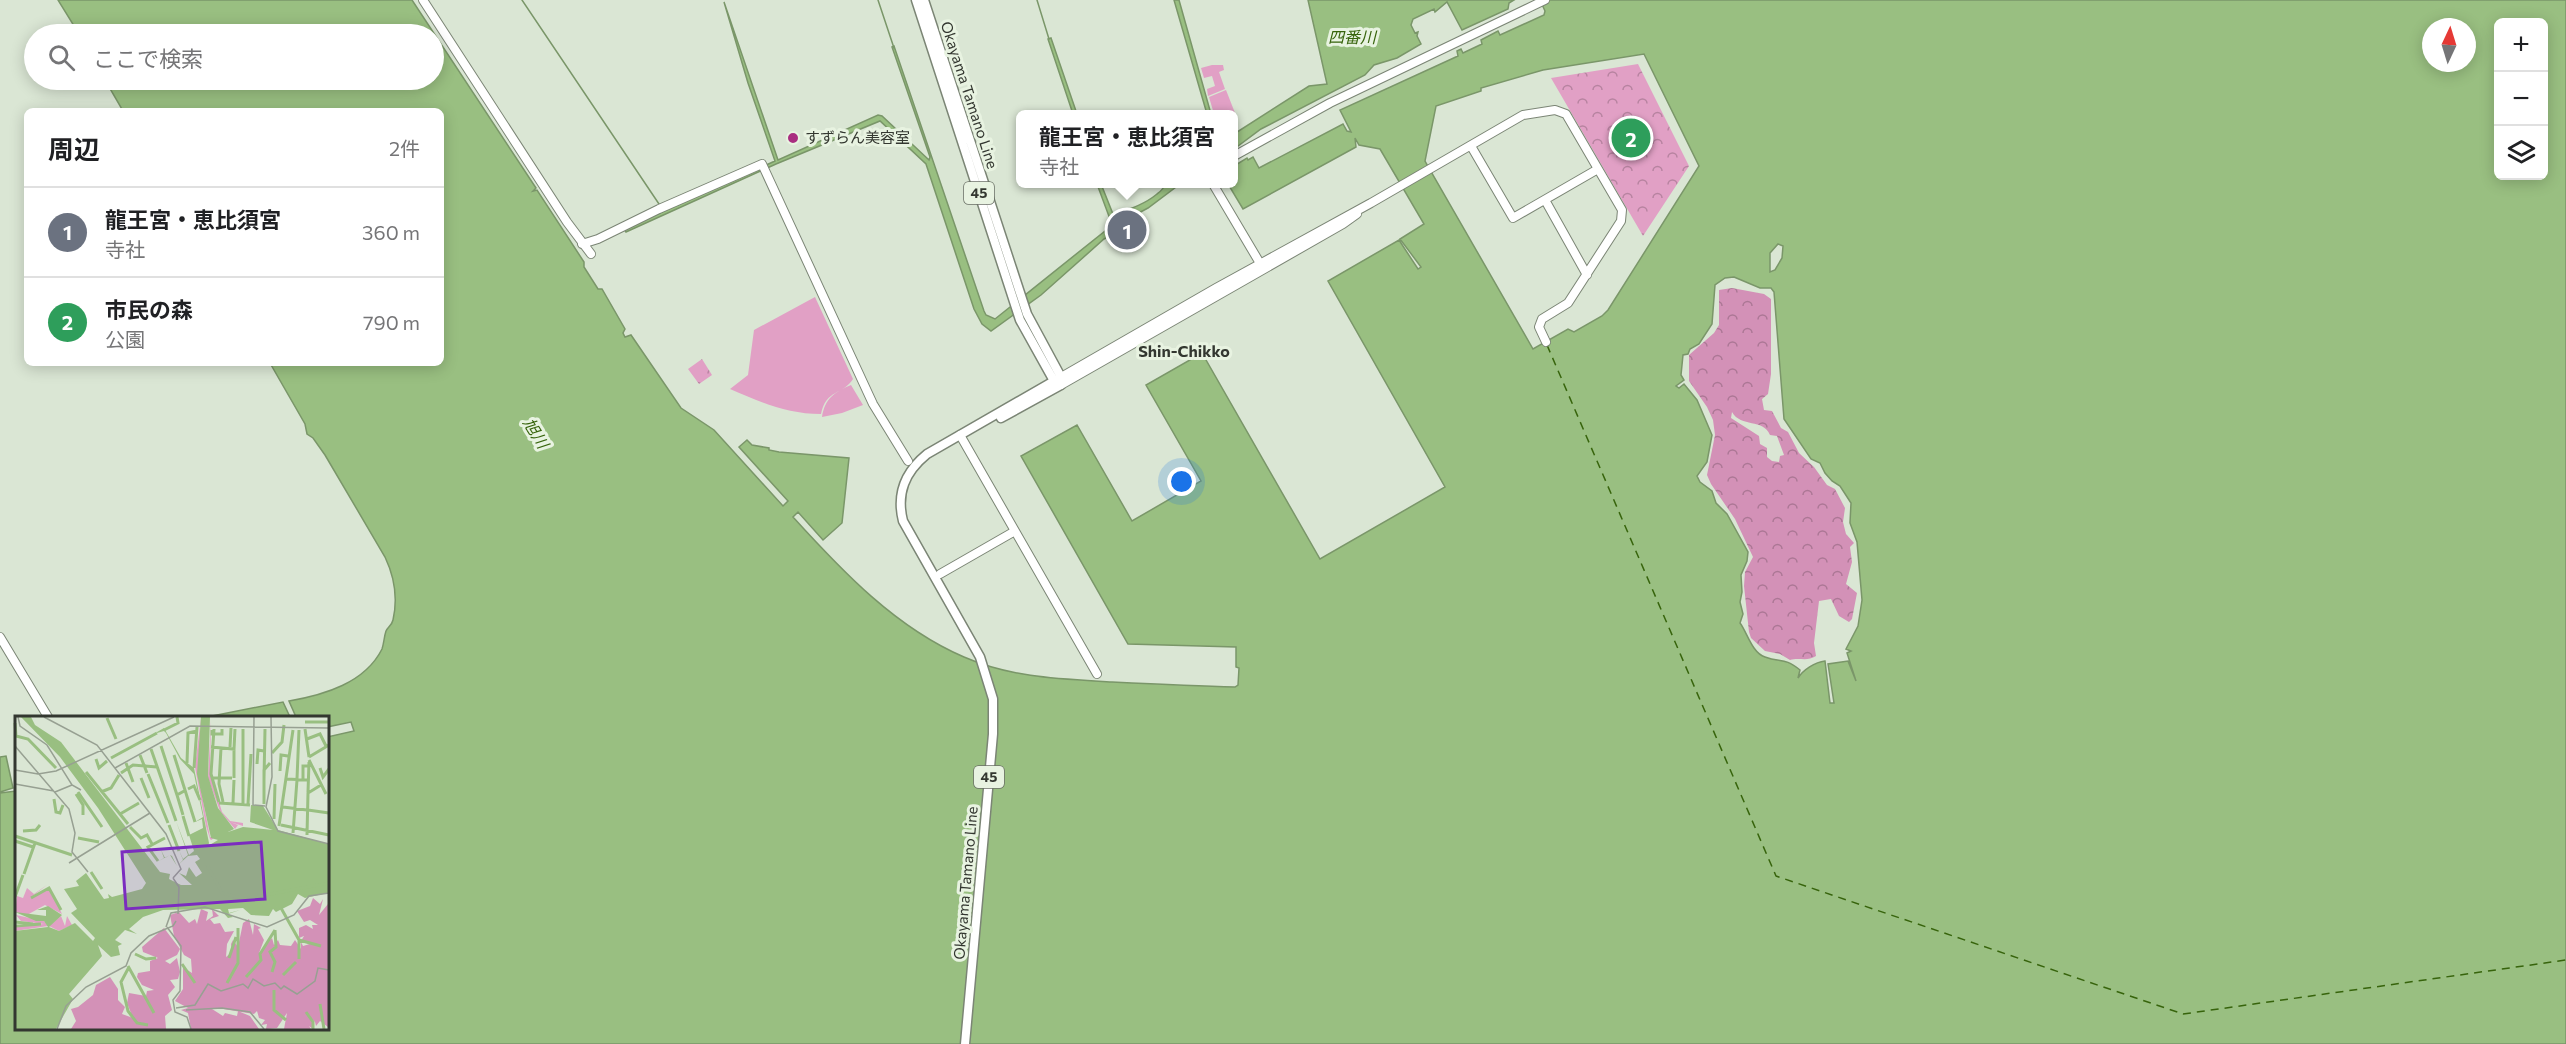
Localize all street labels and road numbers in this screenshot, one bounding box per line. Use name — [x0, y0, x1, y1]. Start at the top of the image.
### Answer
street label: Okayama Tamano Line — [938, 19, 1002, 171]
road number: 45 — [964, 182, 994, 204]
road number: 45 — [974, 766, 1004, 788]
street label: Okayama Tamano Line — [949, 805, 981, 960]

